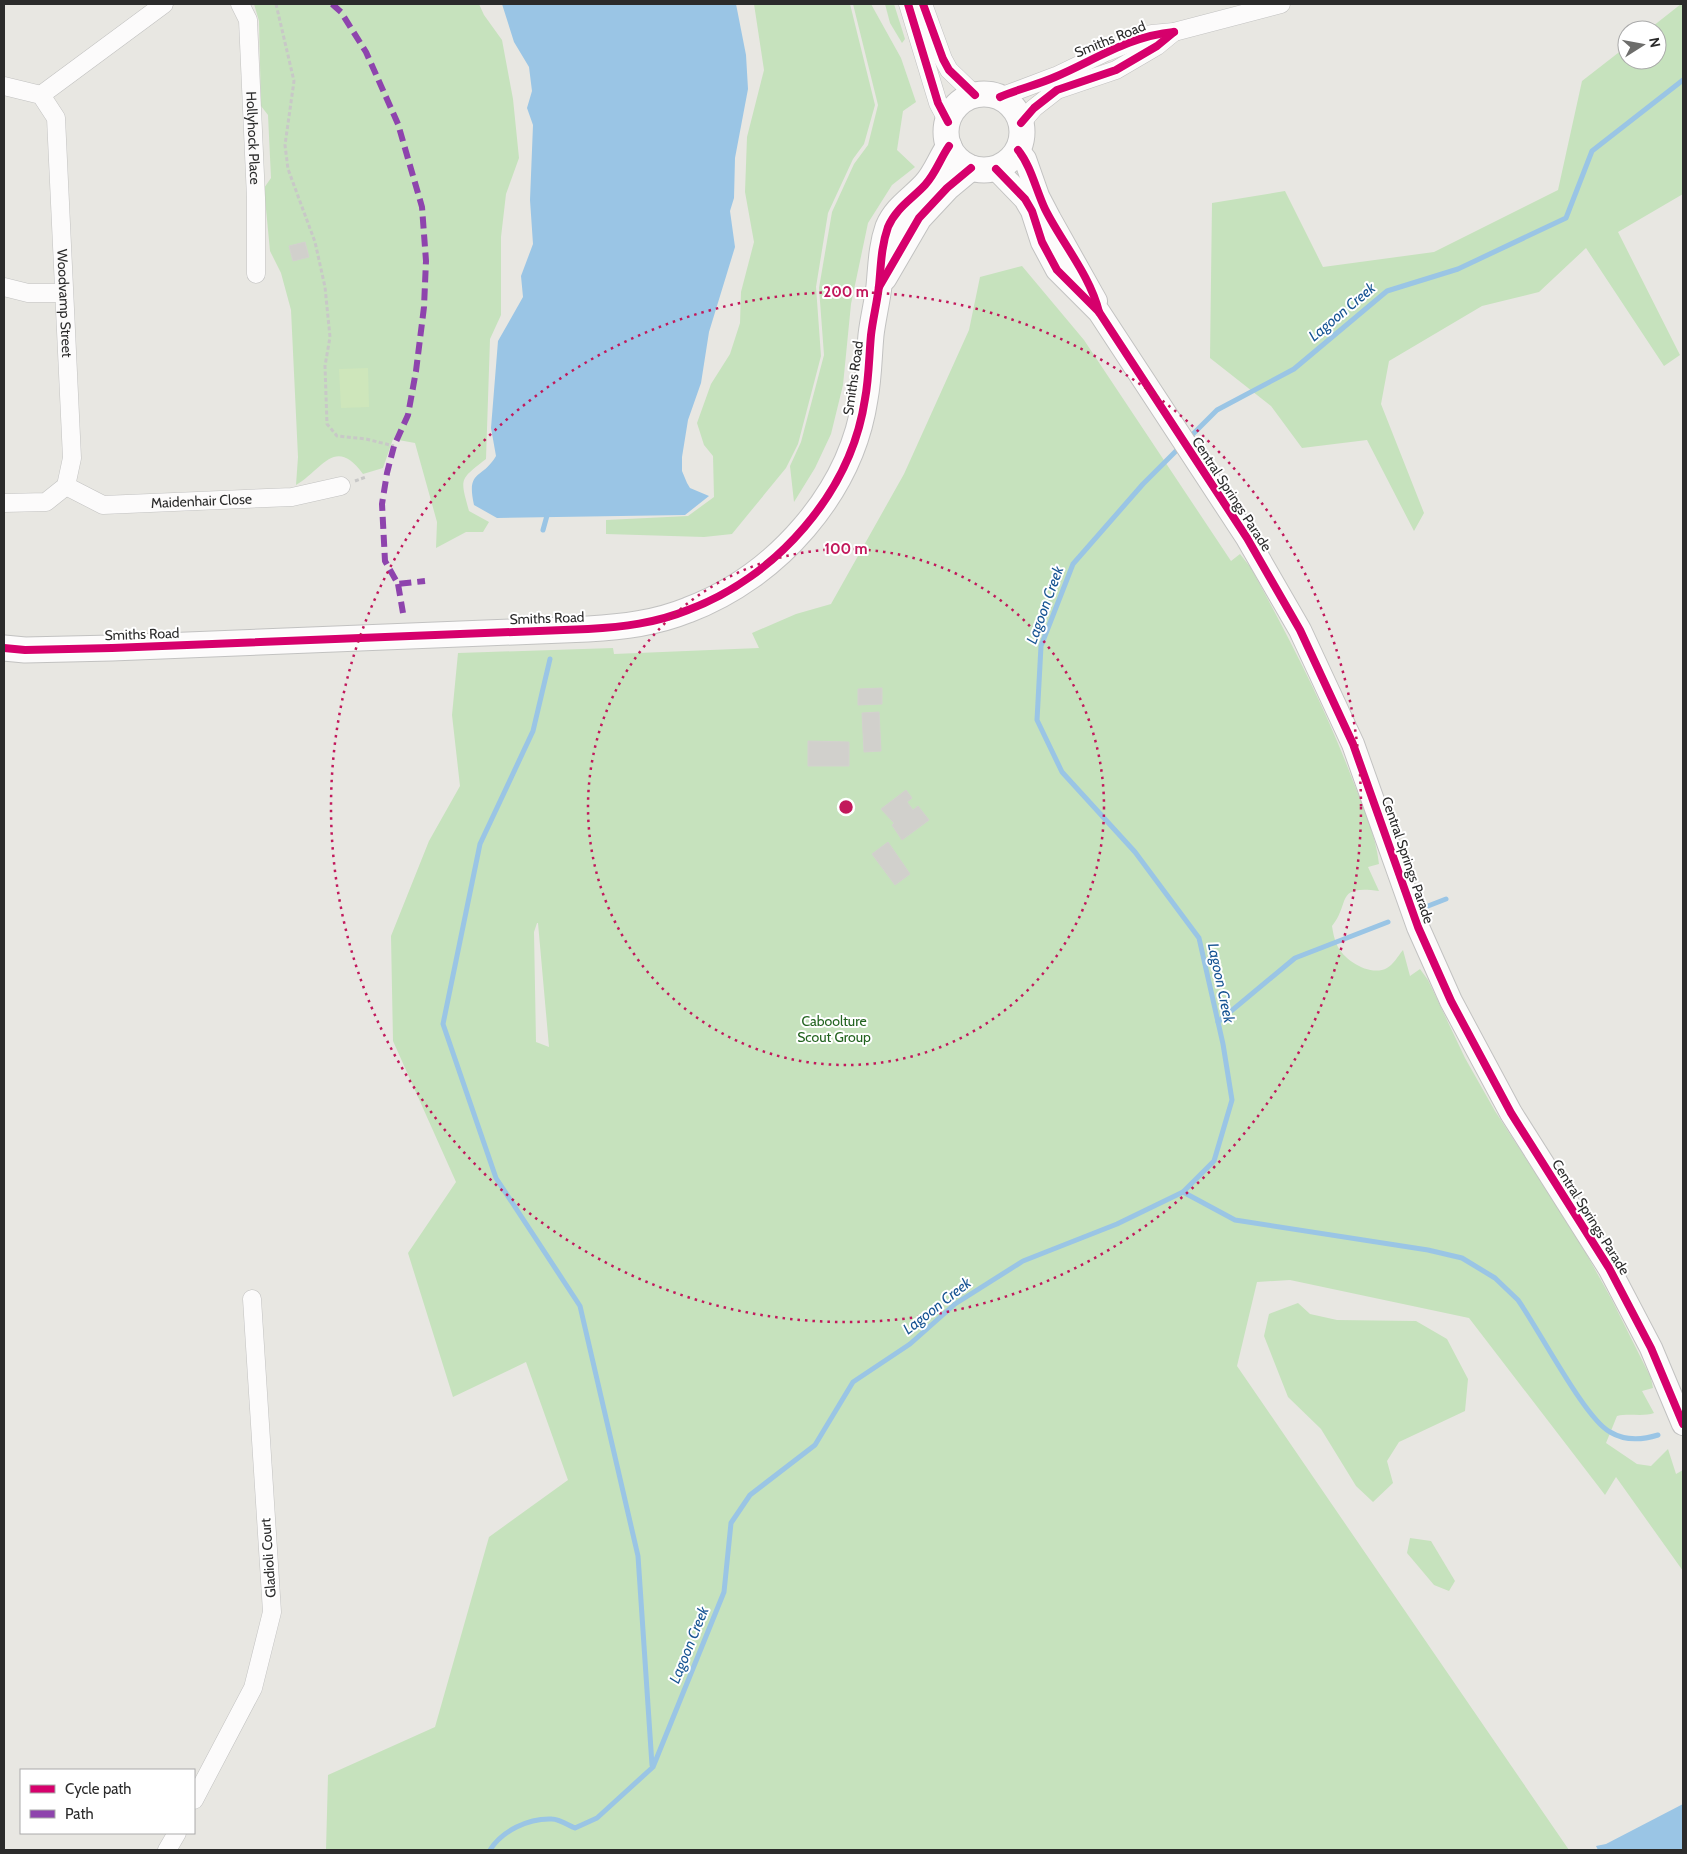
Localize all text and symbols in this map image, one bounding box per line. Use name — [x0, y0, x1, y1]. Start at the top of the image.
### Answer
street label: Smiths Road — [1072, 17, 1148, 61]
north arrow — [1617, 20, 1667, 70]
text: N — [1645, 36, 1665, 49]
street label: Hollyhock Place — [242, 91, 264, 185]
street label: Woodvamp Street — [53, 249, 76, 358]
water label: Lagoon Creek — [1305, 279, 1379, 345]
text: 200 m — [823, 283, 869, 301]
street label: Smiths Road — [839, 340, 867, 416]
street label: Central Springs Parade — [1188, 433, 1276, 555]
street label: Maidenhair Close — [150, 490, 252, 512]
text: 100 m — [824, 540, 868, 558]
water label: Lagoon Creek — [1023, 563, 1068, 646]
street label: Smiths Road — [509, 608, 585, 628]
street label: Smiths Road — [104, 624, 180, 644]
street label: Central Springs Parade — [1378, 794, 1438, 926]
centre of rings — [837, 798, 855, 816]
water label: Lagoon Creek — [1204, 941, 1238, 1025]
park label: Caboolture Scout Group — [797, 1012, 871, 1046]
street label: Central Springs Parade — [1548, 1156, 1634, 1278]
water label: Lagoon Creek — [899, 1274, 975, 1338]
street label: Gladioli Court — [256, 1517, 280, 1598]
water label: Lagoon Creek — [665, 1603, 713, 1686]
legend — [20, 1769, 195, 1834]
text: Cycle path — [65, 1780, 131, 1798]
text: Path — [65, 1805, 94, 1823]

